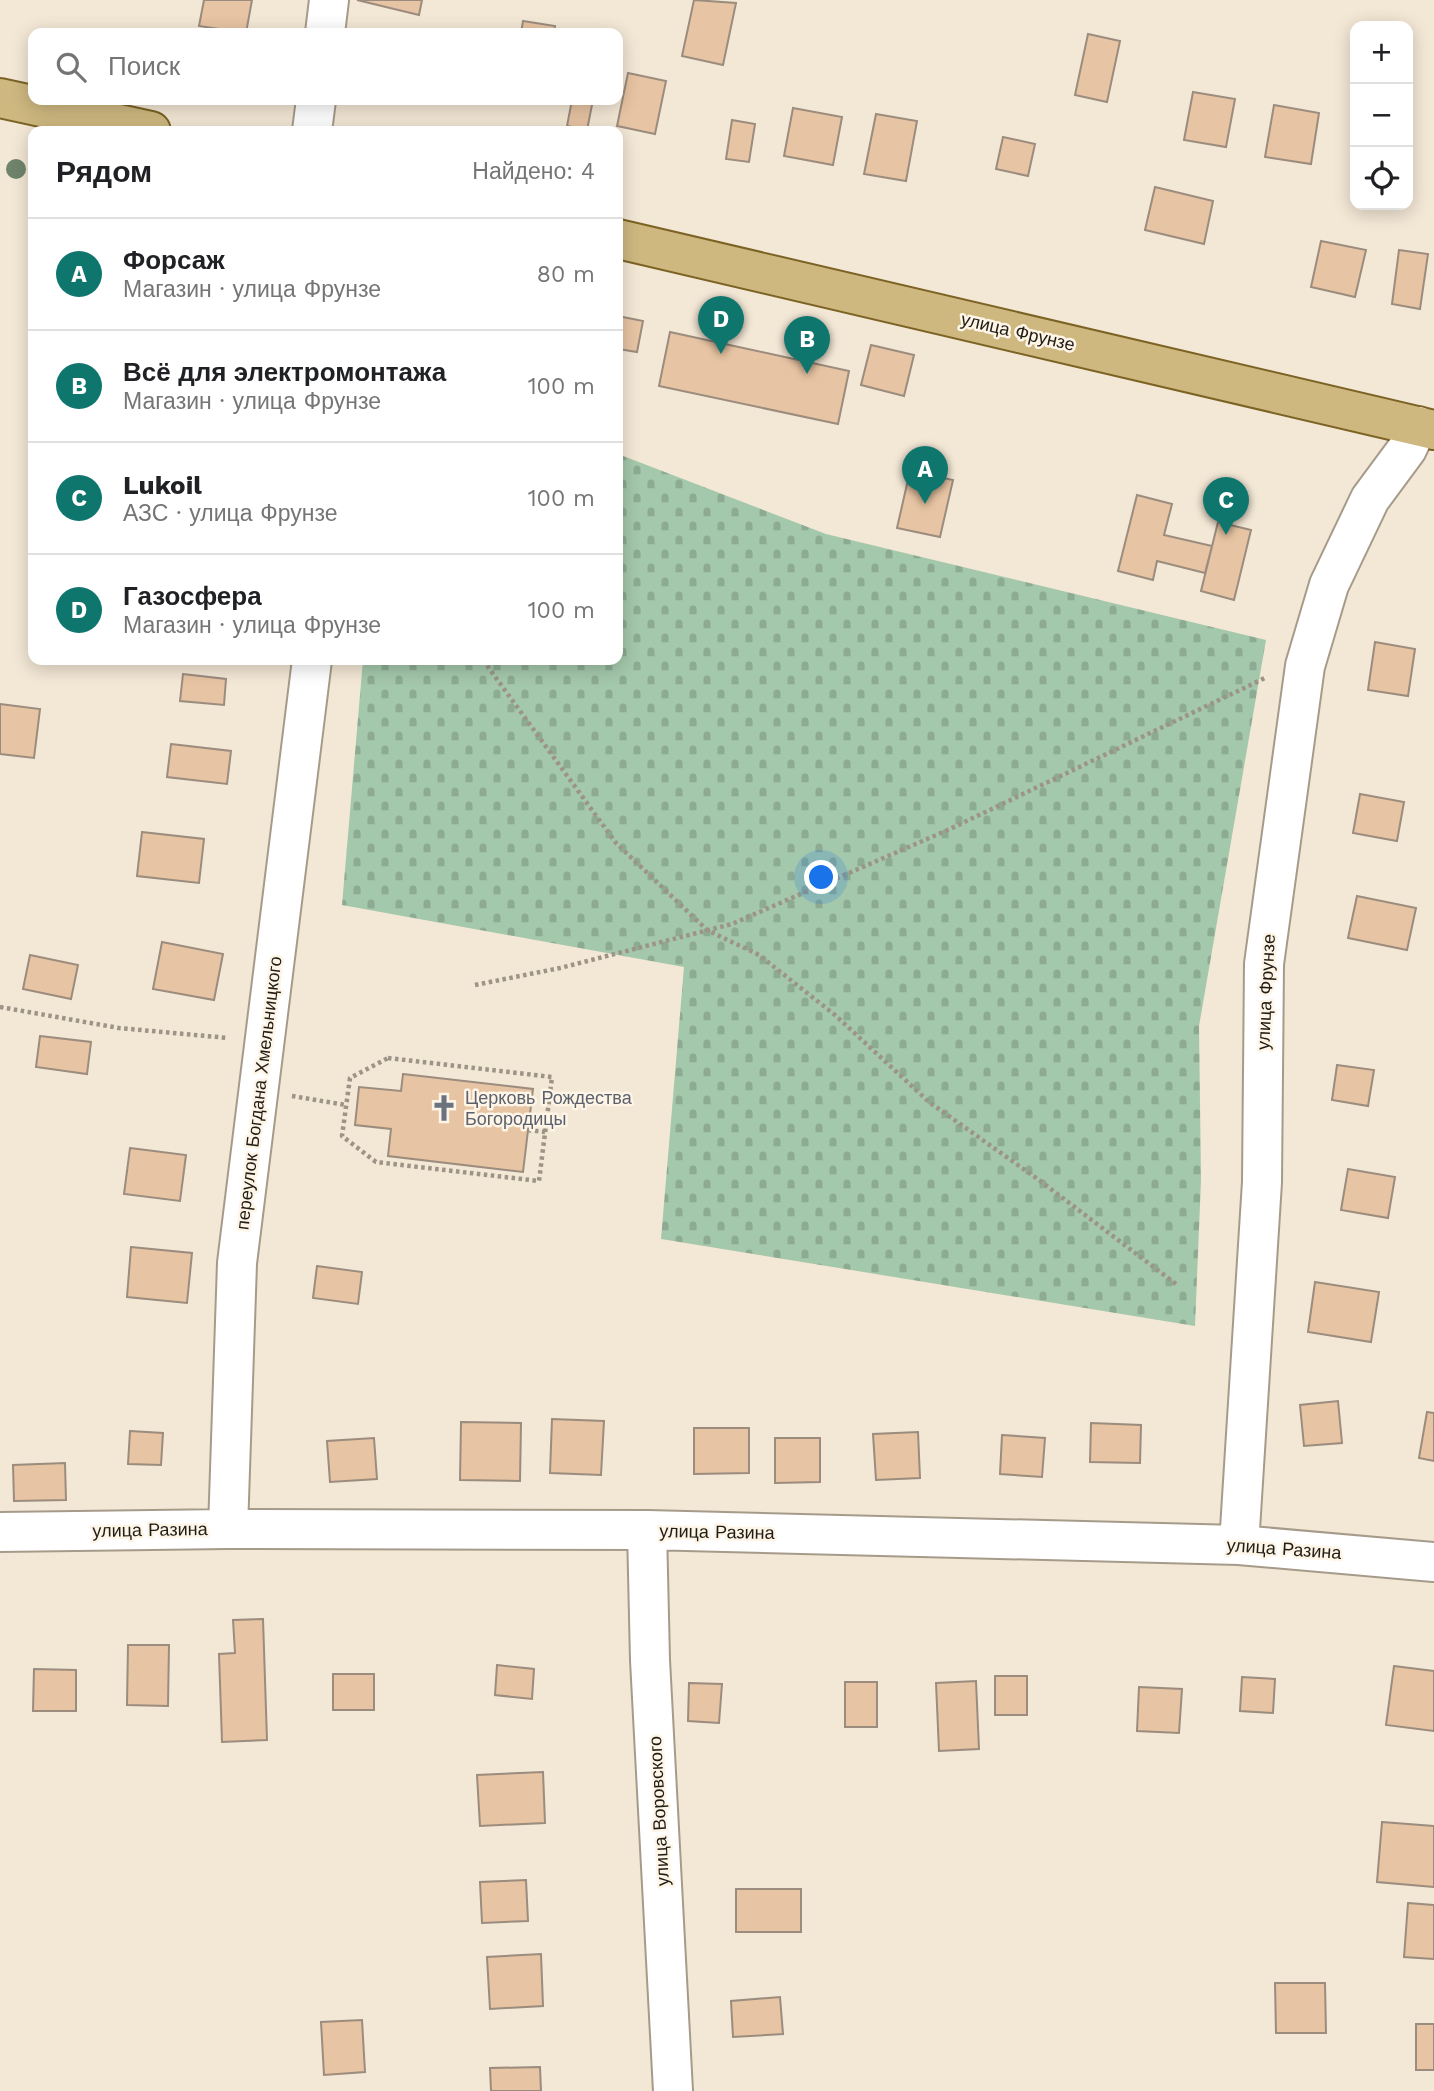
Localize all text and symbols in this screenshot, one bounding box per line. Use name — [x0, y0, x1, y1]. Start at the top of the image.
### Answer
map controls — [1350, 21, 1413, 210]
button: + — [1350, 21, 1413, 84]
search box — [28, 28, 623, 105]
icon: search — [52, 48, 90, 86]
text: Поиск — [108, 51, 180, 81]
button: − — [1350, 84, 1413, 147]
button: locate — [1350, 147, 1413, 210]
text: Рядом — [56, 154, 152, 189]
text: Найдено: 4 — [472, 158, 595, 185]
text: Форсаж — [123, 245, 225, 275]
text: A — [71, 261, 87, 288]
text: 80 m — [537, 261, 595, 288]
text: Магазин · улица Фрунзе — [123, 276, 381, 303]
pin: D — [698, 296, 744, 354]
street label: улица Фрунзе — [959, 308, 1077, 355]
pin: B — [784, 316, 830, 374]
text: Всё для электромонтажа — [123, 357, 446, 387]
text: B — [71, 373, 87, 400]
text: 100 m — [528, 373, 595, 400]
text: Магазин · улица Фрунзе — [123, 388, 381, 415]
pin: A — [902, 446, 948, 504]
text: Lukoil — [123, 470, 202, 500]
pin: C — [1203, 477, 1249, 535]
text: C — [71, 485, 87, 512]
text: 100 m — [528, 485, 595, 512]
text: АЗС · улица Фрунзе — [123, 500, 338, 527]
text: Газосфера — [123, 581, 262, 611]
text: D — [71, 597, 87, 624]
text: 100 m — [528, 597, 595, 624]
text: Магазин · улица Фрунзе — [123, 612, 381, 639]
your location — [804, 860, 838, 894]
street label: улица Фрунзе — [1252, 933, 1279, 1051]
street label: переулок Богдана Хмельницкого — [231, 955, 286, 1231]
place label: Церковь Рождества Богородицы — [465, 1087, 633, 1129]
church icon: Церковь Рождества Богородицы — [429, 1093, 459, 1123]
street label: улица Разина — [92, 1518, 209, 1541]
street label: улица Разина — [659, 1520, 776, 1543]
street label: улица Разина — [1226, 1534, 1343, 1563]
street label: улица Воровского — [644, 1735, 673, 1887]

